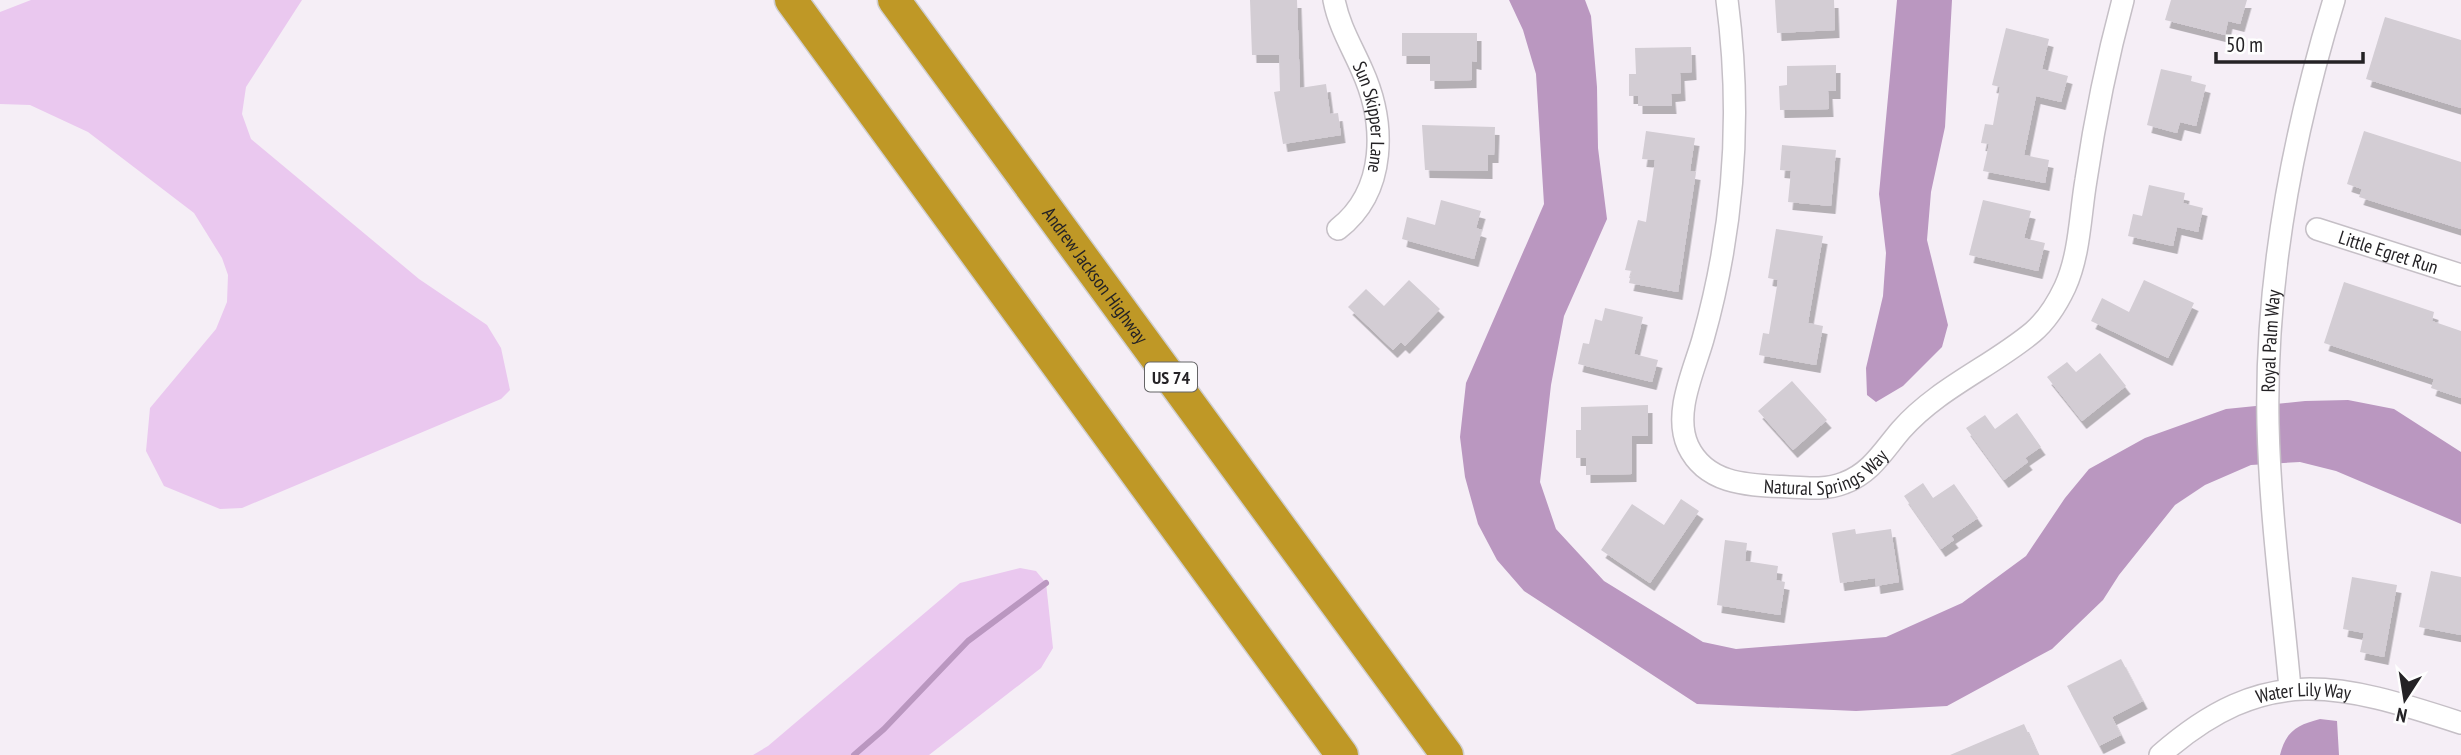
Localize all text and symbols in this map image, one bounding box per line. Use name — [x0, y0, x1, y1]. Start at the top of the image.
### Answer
scale bar — [2216, 21, 2363, 65]
text: 50 m — [2226, 31, 2263, 58]
street label: Sun Skipper Lane — [1348, 57, 1390, 175]
street label: Andrew Jackson Highway — [1037, 202, 1154, 349]
street label: Little Egret Run — [2336, 225, 2441, 279]
street label: Royal Palm Way — [2256, 288, 2286, 393]
road number: US 74 — [1145, 362, 1197, 391]
street label: Natural Springs Way — [1763, 443, 1893, 500]
north arrow — [2370, 664, 2440, 734]
street label: Water Lily Way — [2253, 677, 2353, 708]
text: N — [2394, 703, 2409, 728]

